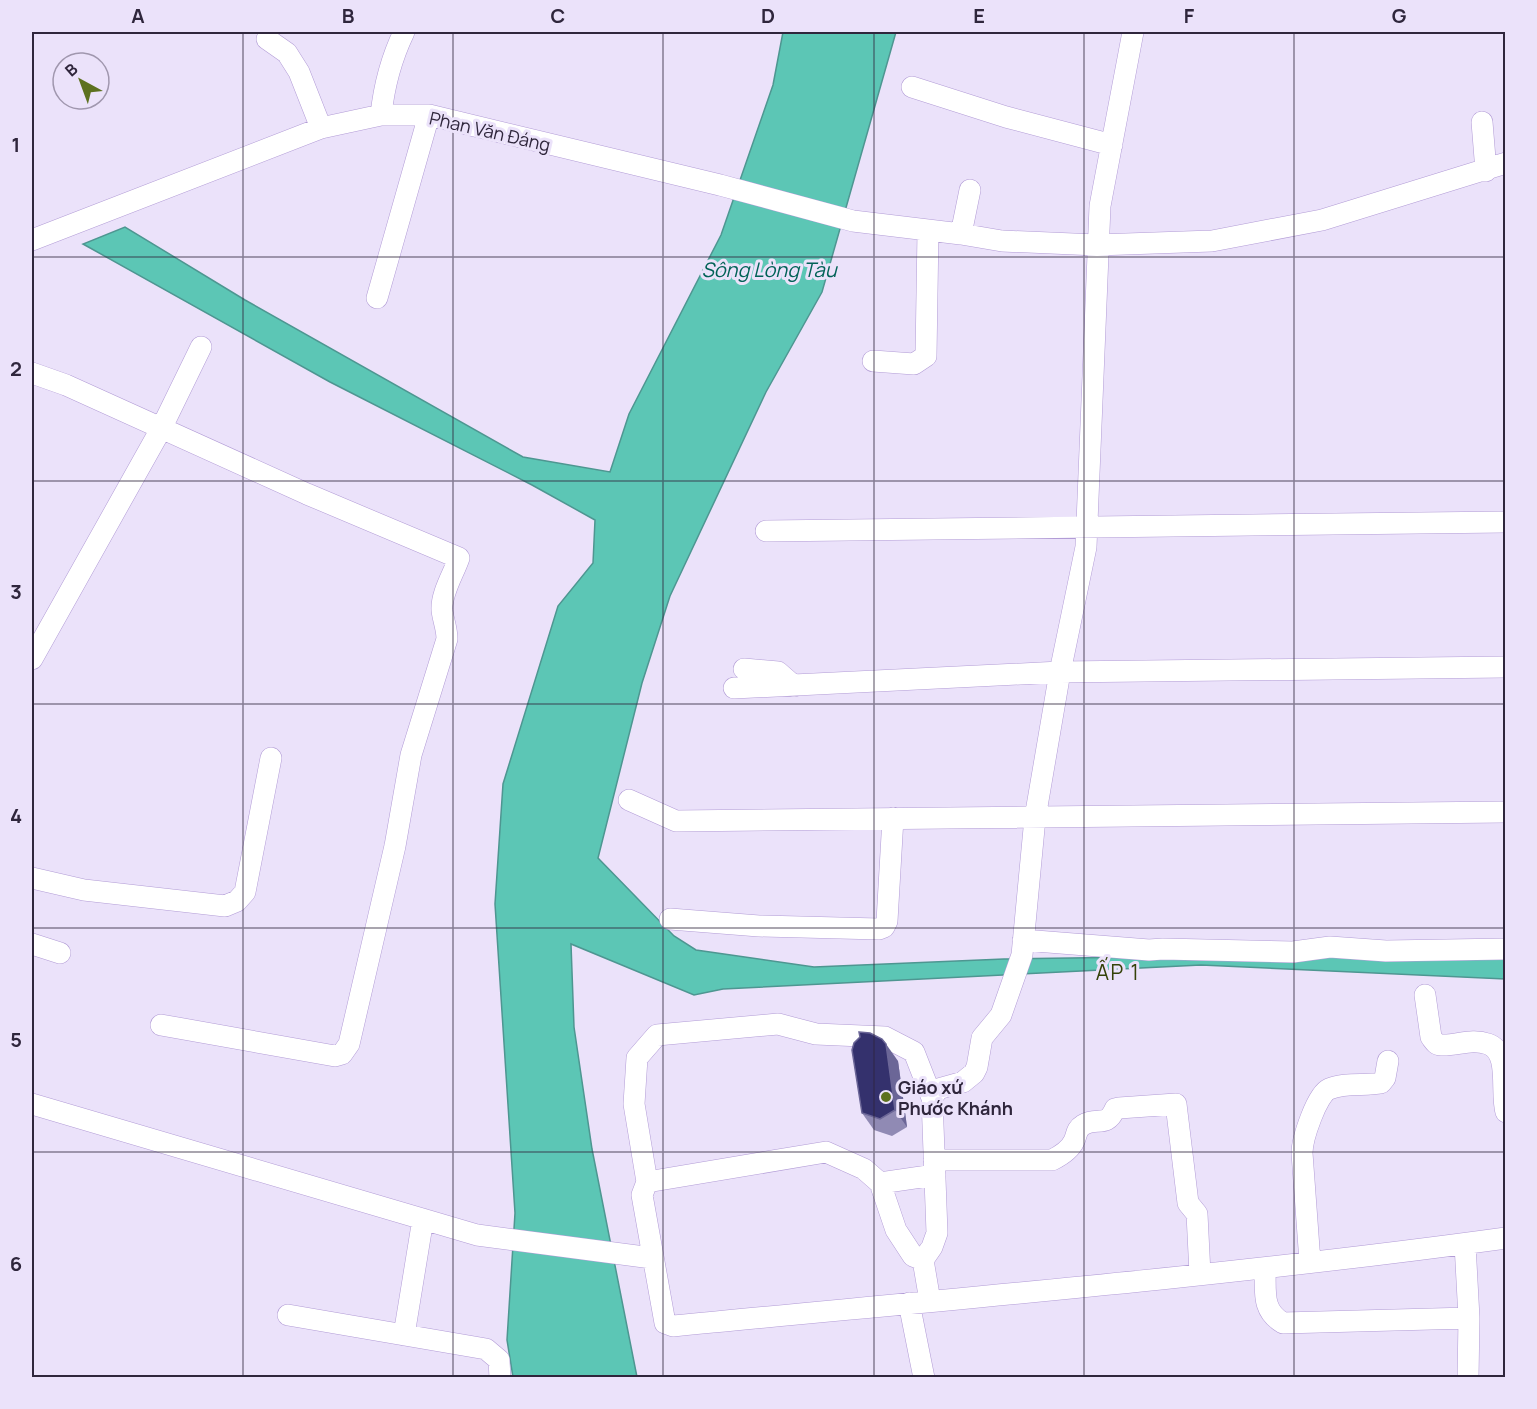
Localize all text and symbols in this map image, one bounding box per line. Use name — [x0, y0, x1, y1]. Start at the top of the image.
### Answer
text: A — [131, 2, 145, 29]
text: B — [342, 2, 355, 29]
text: C — [551, 2, 565, 29]
text: D — [761, 2, 775, 29]
text: E — [973, 2, 985, 29]
text: F — [1184, 2, 1195, 29]
text: G — [1392, 2, 1407, 29]
north arrow — [51, 51, 111, 111]
text: B — [60, 58, 82, 81]
street label: Phan Văn Đáng — [427, 105, 553, 157]
text: 1 — [12, 131, 20, 158]
water label: Sông Lòng Tàu — [701, 256, 839, 283]
text: 2 — [10, 355, 22, 382]
text: 3 — [10, 578, 22, 605]
text: 4 — [10, 802, 22, 829]
district label: ẤP 1 — [1096, 957, 1140, 986]
text: 5 — [10, 1026, 22, 1053]
place label: Giáo xứ Phước Khánh — [898, 1075, 1013, 1120]
marker: Giáo xứ Phước Khánh — [879, 1090, 893, 1104]
text: 6 — [10, 1250, 22, 1277]

